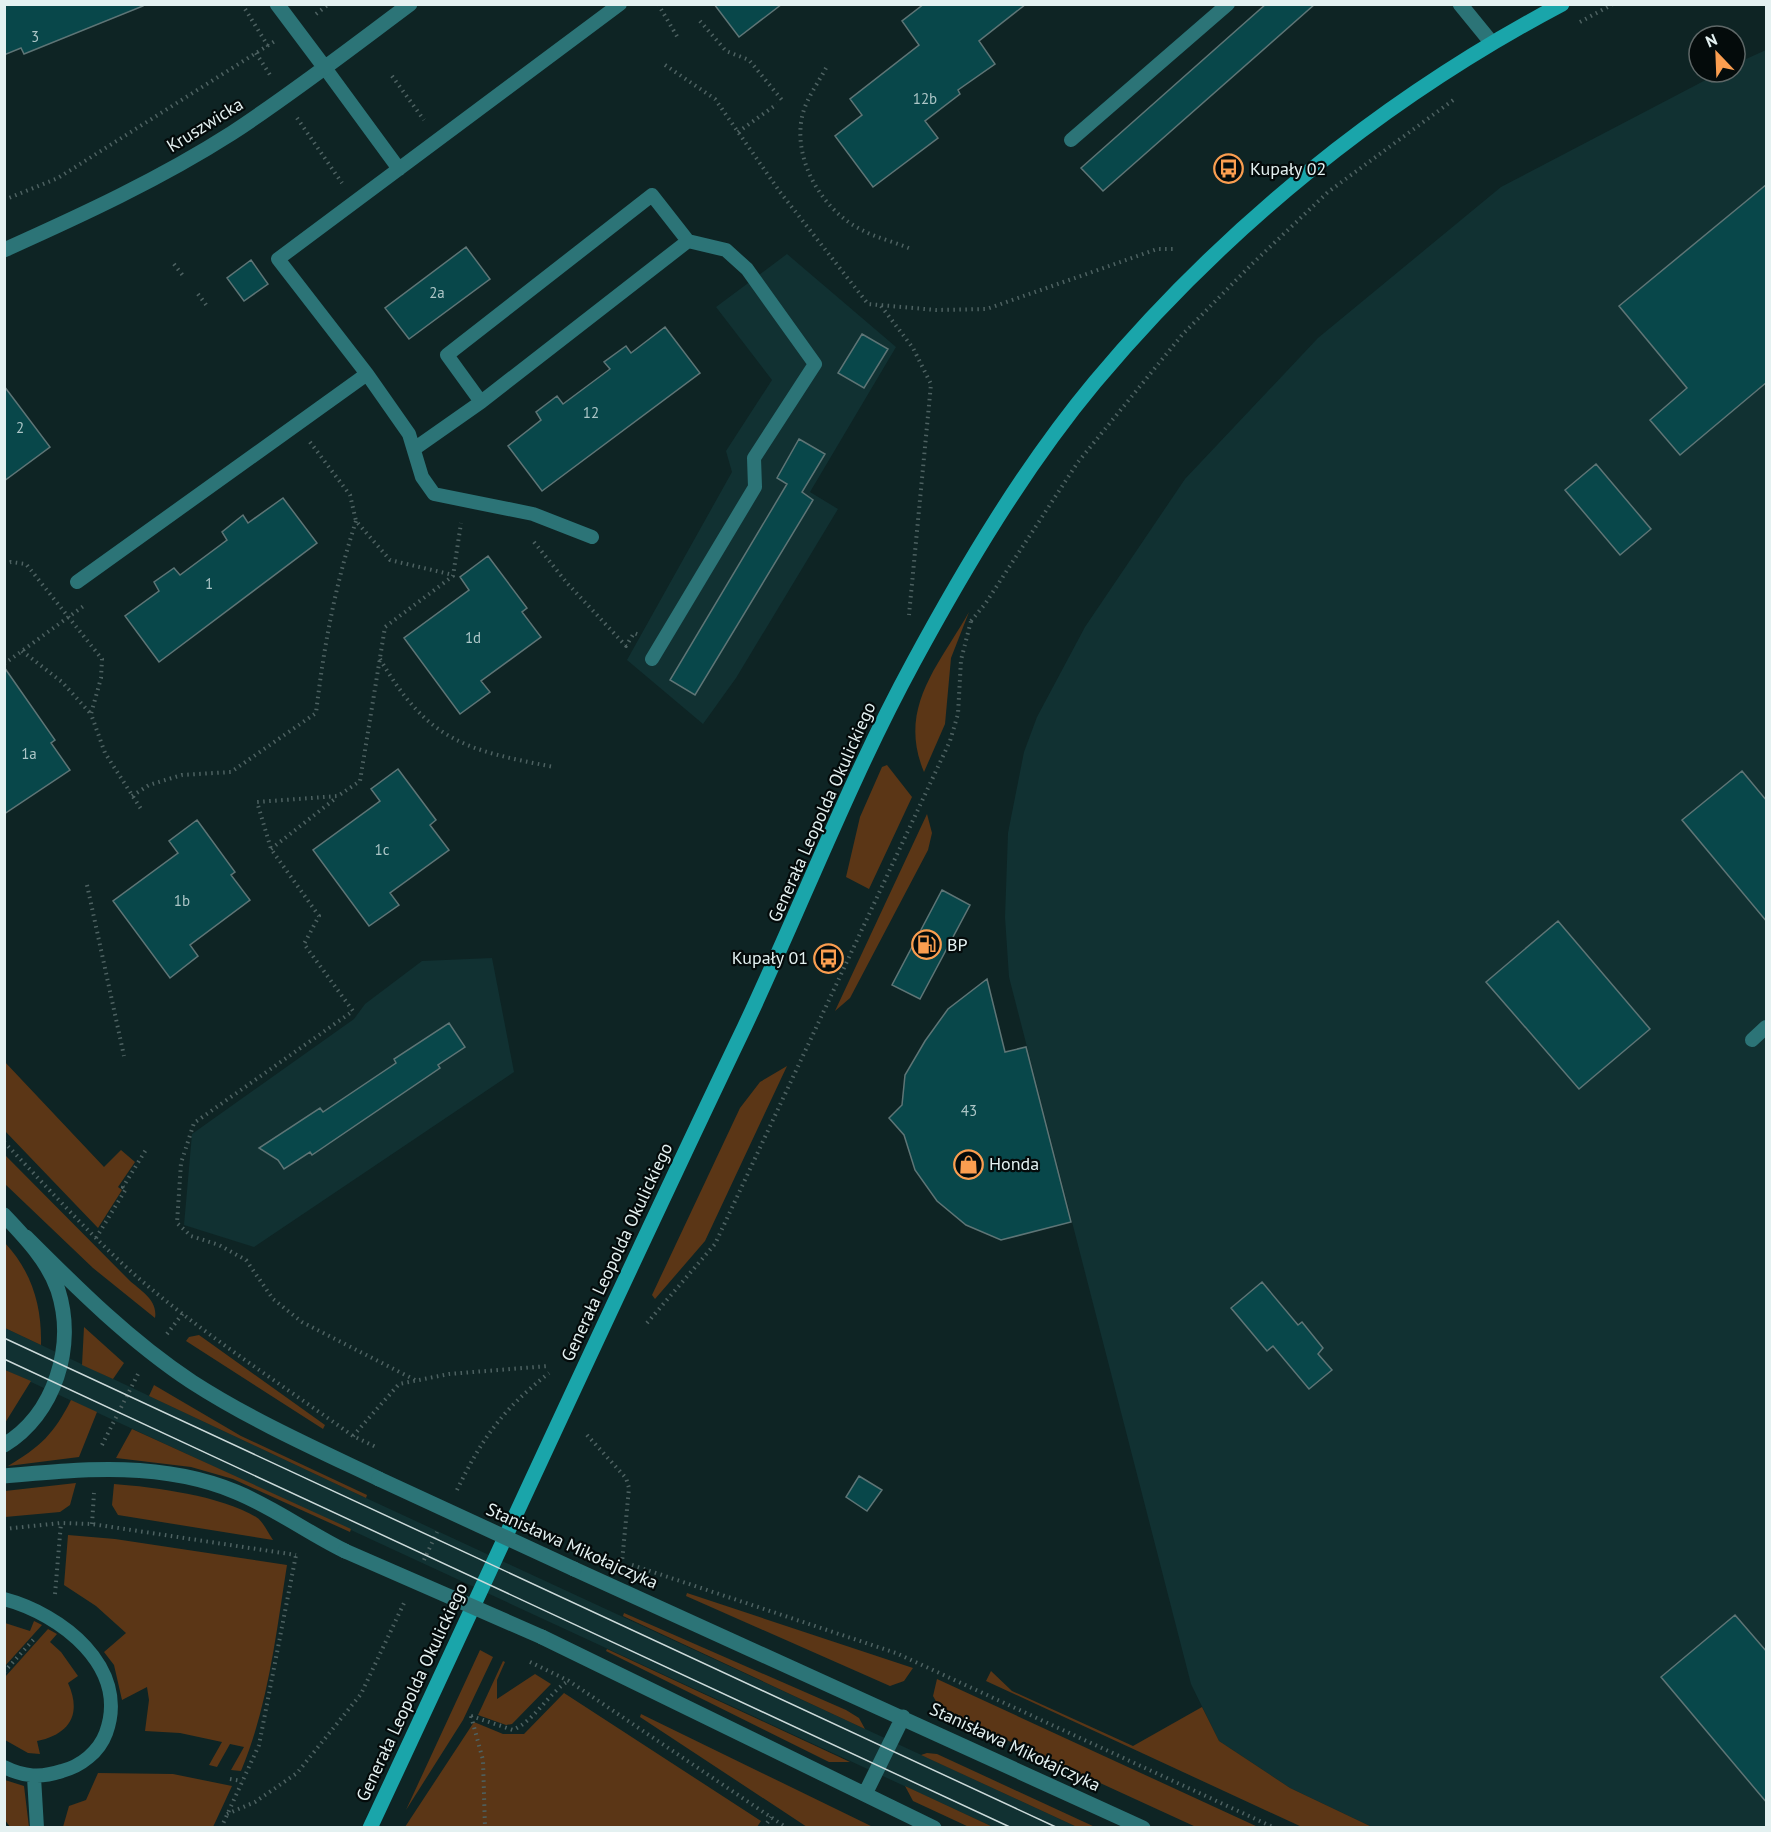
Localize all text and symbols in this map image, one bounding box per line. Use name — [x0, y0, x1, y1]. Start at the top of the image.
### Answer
north arrow — [1687, 24, 1747, 84]
house number: 3 — [31, 27, 39, 46]
text: N — [1702, 29, 1720, 51]
house number: 12b — [913, 89, 937, 108]
street label: Kruszwicka — [162, 92, 247, 157]
bus stop icon: Kupały 02 — [1213, 153, 1245, 185]
place label: Kupały 02 — [1250, 157, 1326, 180]
house number: 2a — [429, 283, 445, 302]
house number: 12 — [583, 403, 599, 422]
house number: 2 — [16, 418, 24, 437]
house number: 1 — [205, 574, 213, 593]
house number: 1d — [465, 628, 481, 647]
street label: Generała Leopolda Okulickiego — [763, 698, 881, 925]
house number: 1a — [21, 744, 37, 763]
house number: 1c — [375, 840, 390, 859]
house number: 1b — [174, 891, 190, 910]
fuel station icon: BP — [910, 929, 942, 961]
place label: BP — [947, 933, 968, 956]
bus stop icon: Kupały 01 — [813, 942, 845, 974]
place label: Kupały 01 — [732, 946, 808, 969]
house number: 43 — [961, 1101, 977, 1120]
street label: Generała Leopolda Okulickiego — [556, 1139, 677, 1365]
shop icon: Honda — [952, 1148, 984, 1180]
place label: Honda — [989, 1152, 1039, 1175]
street label: Stanisława Mikołajczyka — [483, 1497, 662, 1594]
street label: Generała Leopolda Okulickiego — [351, 1579, 472, 1805]
street label: Stanisława Mikołajczyka — [926, 1697, 1104, 1796]

